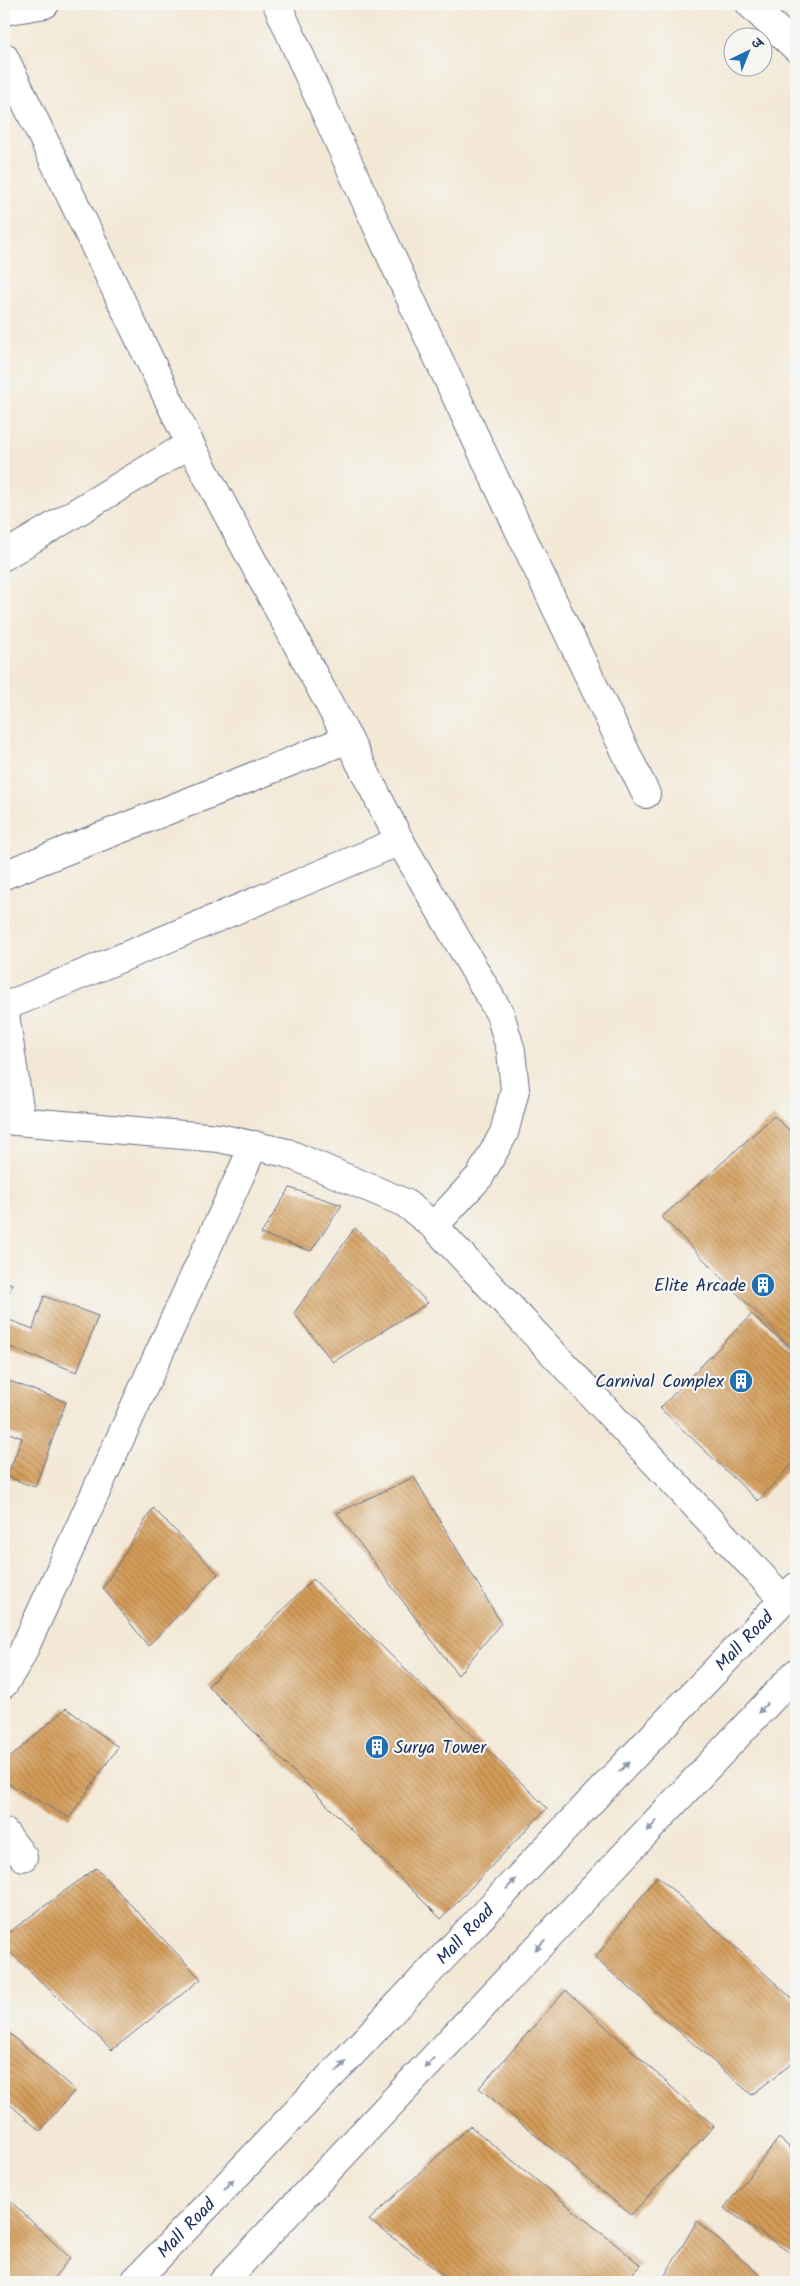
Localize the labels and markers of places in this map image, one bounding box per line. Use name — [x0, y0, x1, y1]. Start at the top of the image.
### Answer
place label: Elite Arcade — [654, 1272, 746, 1301]
building icon: Elite Arcade — [750, 1272, 776, 1298]
place label: Carnival Complex — [595, 1368, 724, 1397]
building icon: Carnival Complex — [728, 1368, 754, 1394]
building icon: Surya Tower — [364, 1734, 390, 1760]
place label: Surya Tower — [394, 1734, 487, 1763]

